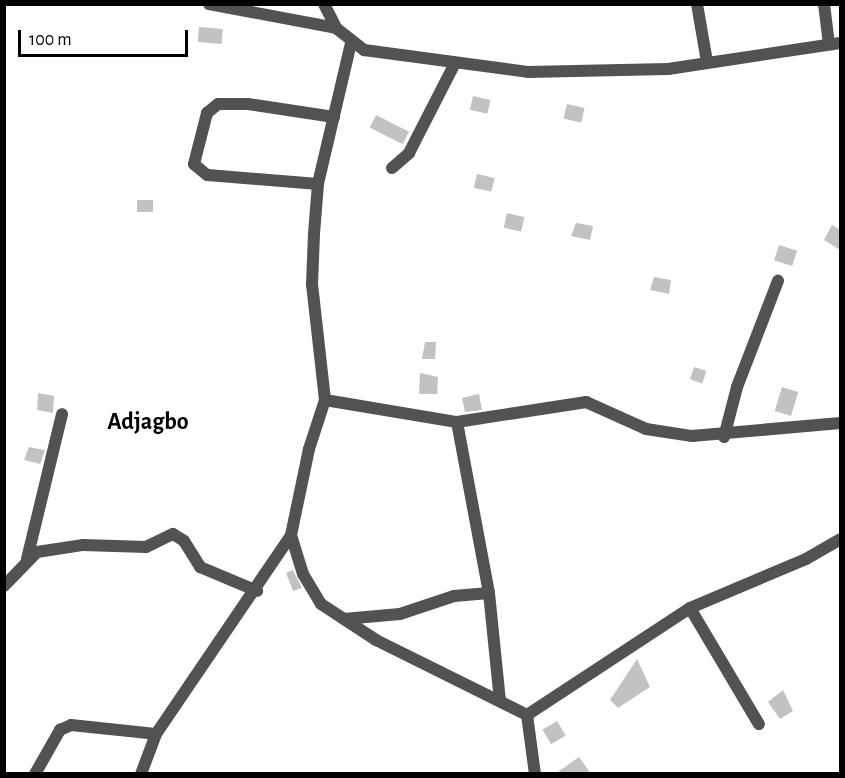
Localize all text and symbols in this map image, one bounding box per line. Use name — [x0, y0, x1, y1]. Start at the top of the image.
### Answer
scale bar — [21, 18, 190, 56]
text: 100 m — [29, 31, 72, 49]
district label: Adjagbo — [107, 409, 189, 437]

